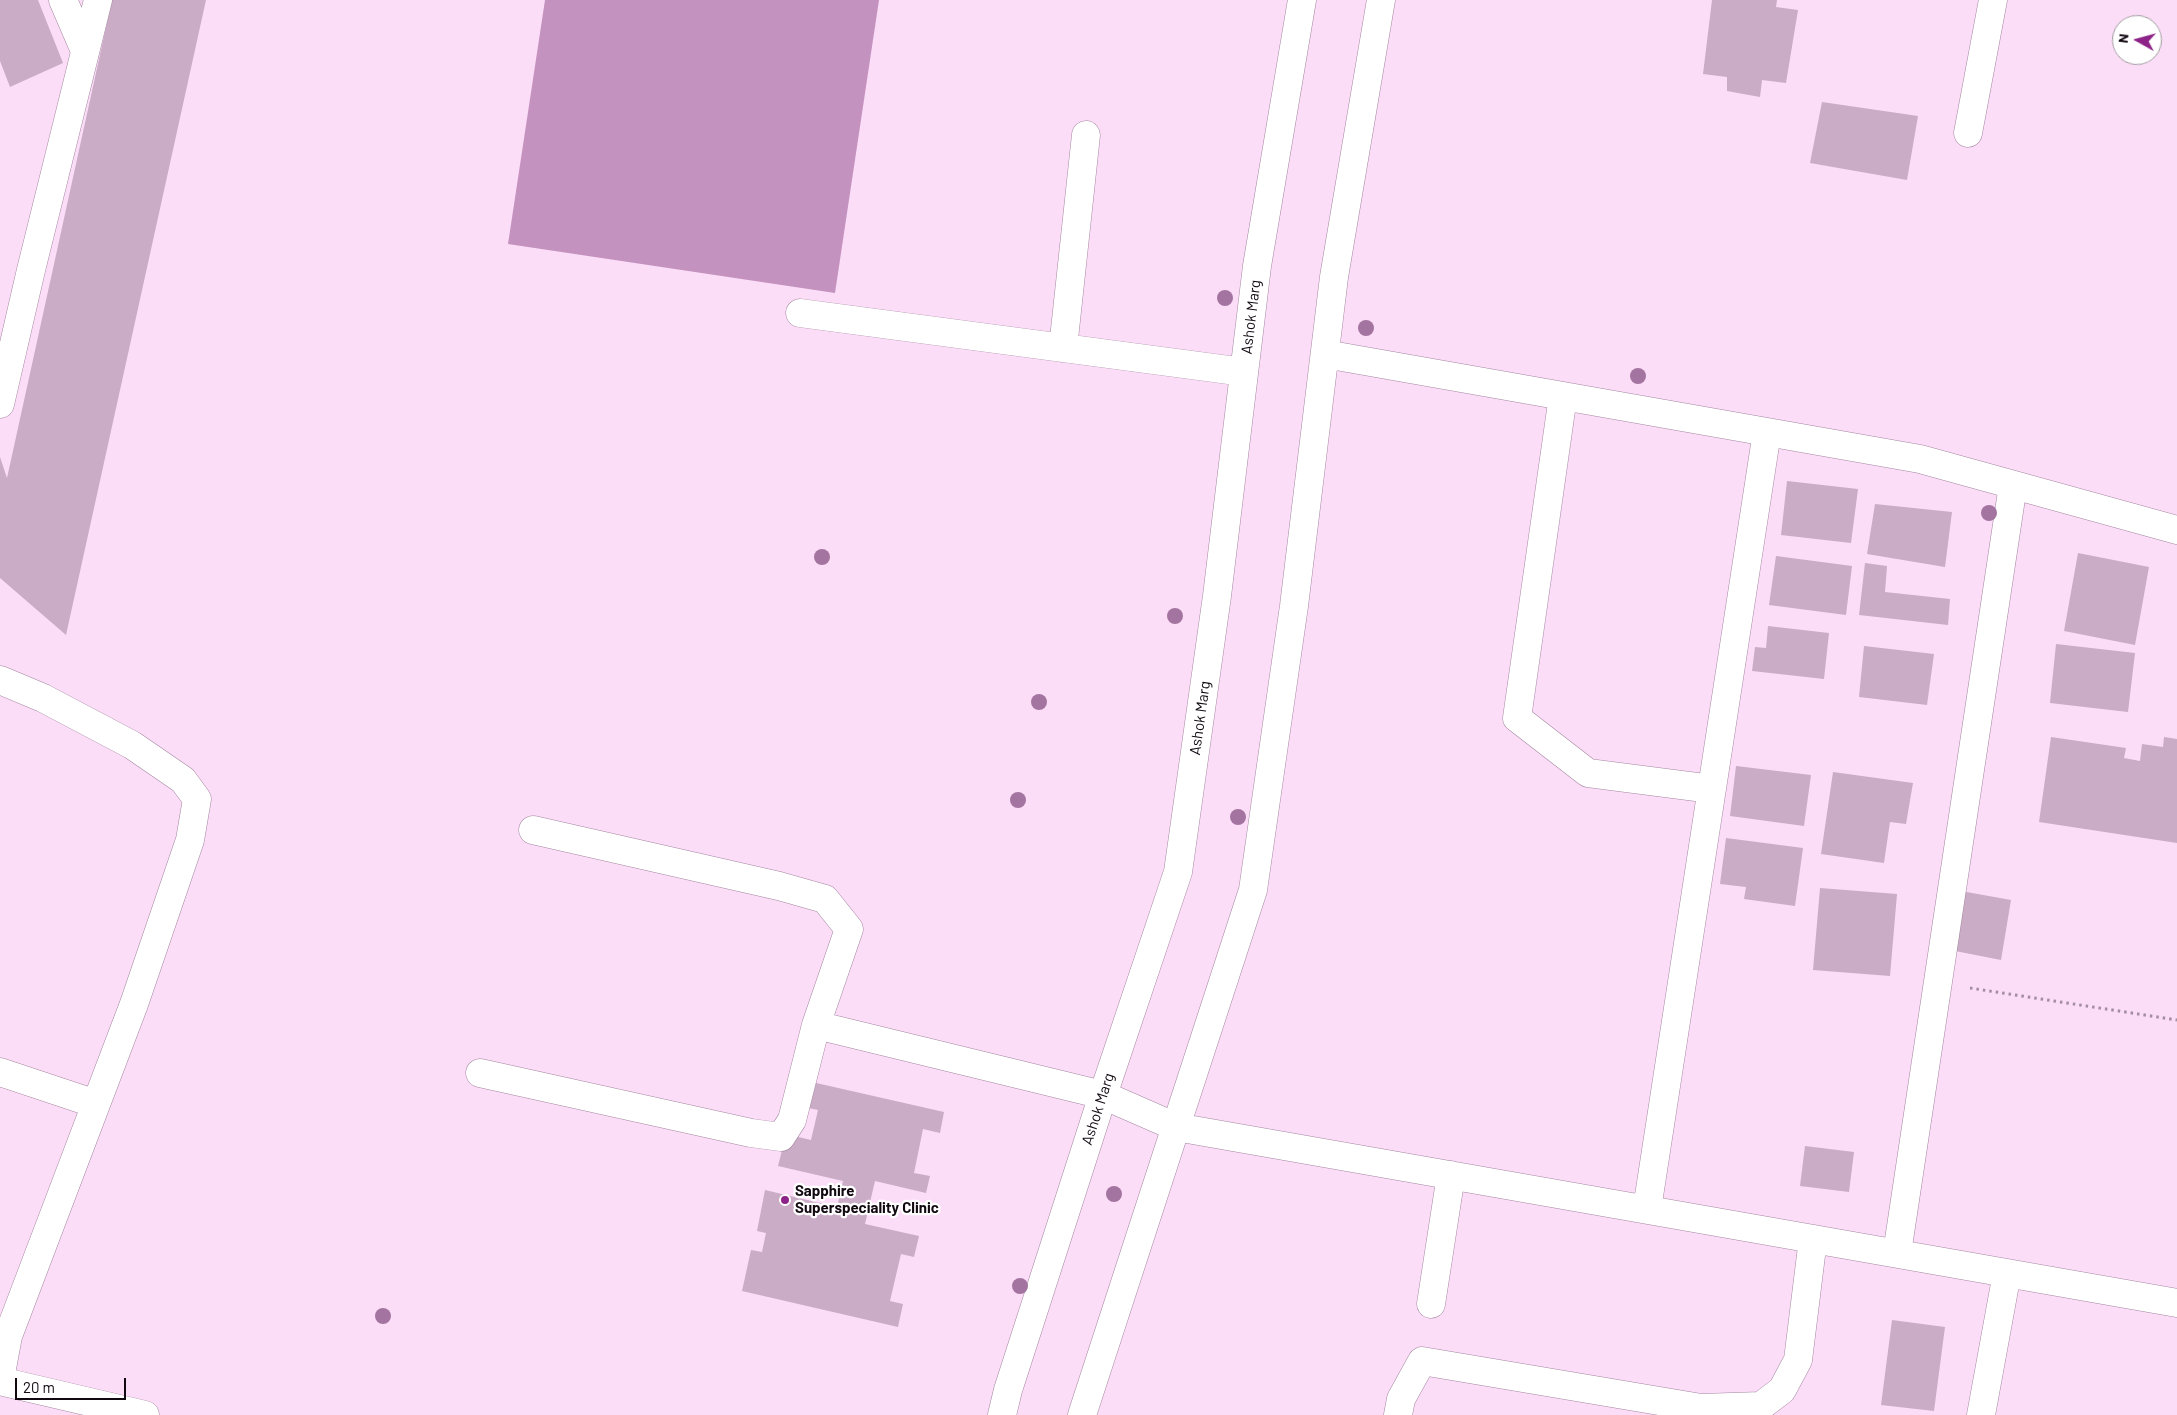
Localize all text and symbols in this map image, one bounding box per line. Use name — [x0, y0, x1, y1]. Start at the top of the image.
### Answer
north arrow — [2112, 15, 2162, 65]
text: N — [2114, 33, 2132, 44]
street label: Ashok Marg — [1238, 279, 1264, 355]
street label: Ashok Marg — [1186, 680, 1214, 756]
street label: Ashok Marg — [1078, 1071, 1118, 1147]
place label: Sapphire Superspeciality Clinic — [795, 1182, 939, 1217]
marker: Sapphire Superspeciality Clinic — [779, 1194, 791, 1206]
scale bar — [18, 1368, 129, 1400]
text: 20 m — [23, 1378, 55, 1396]

